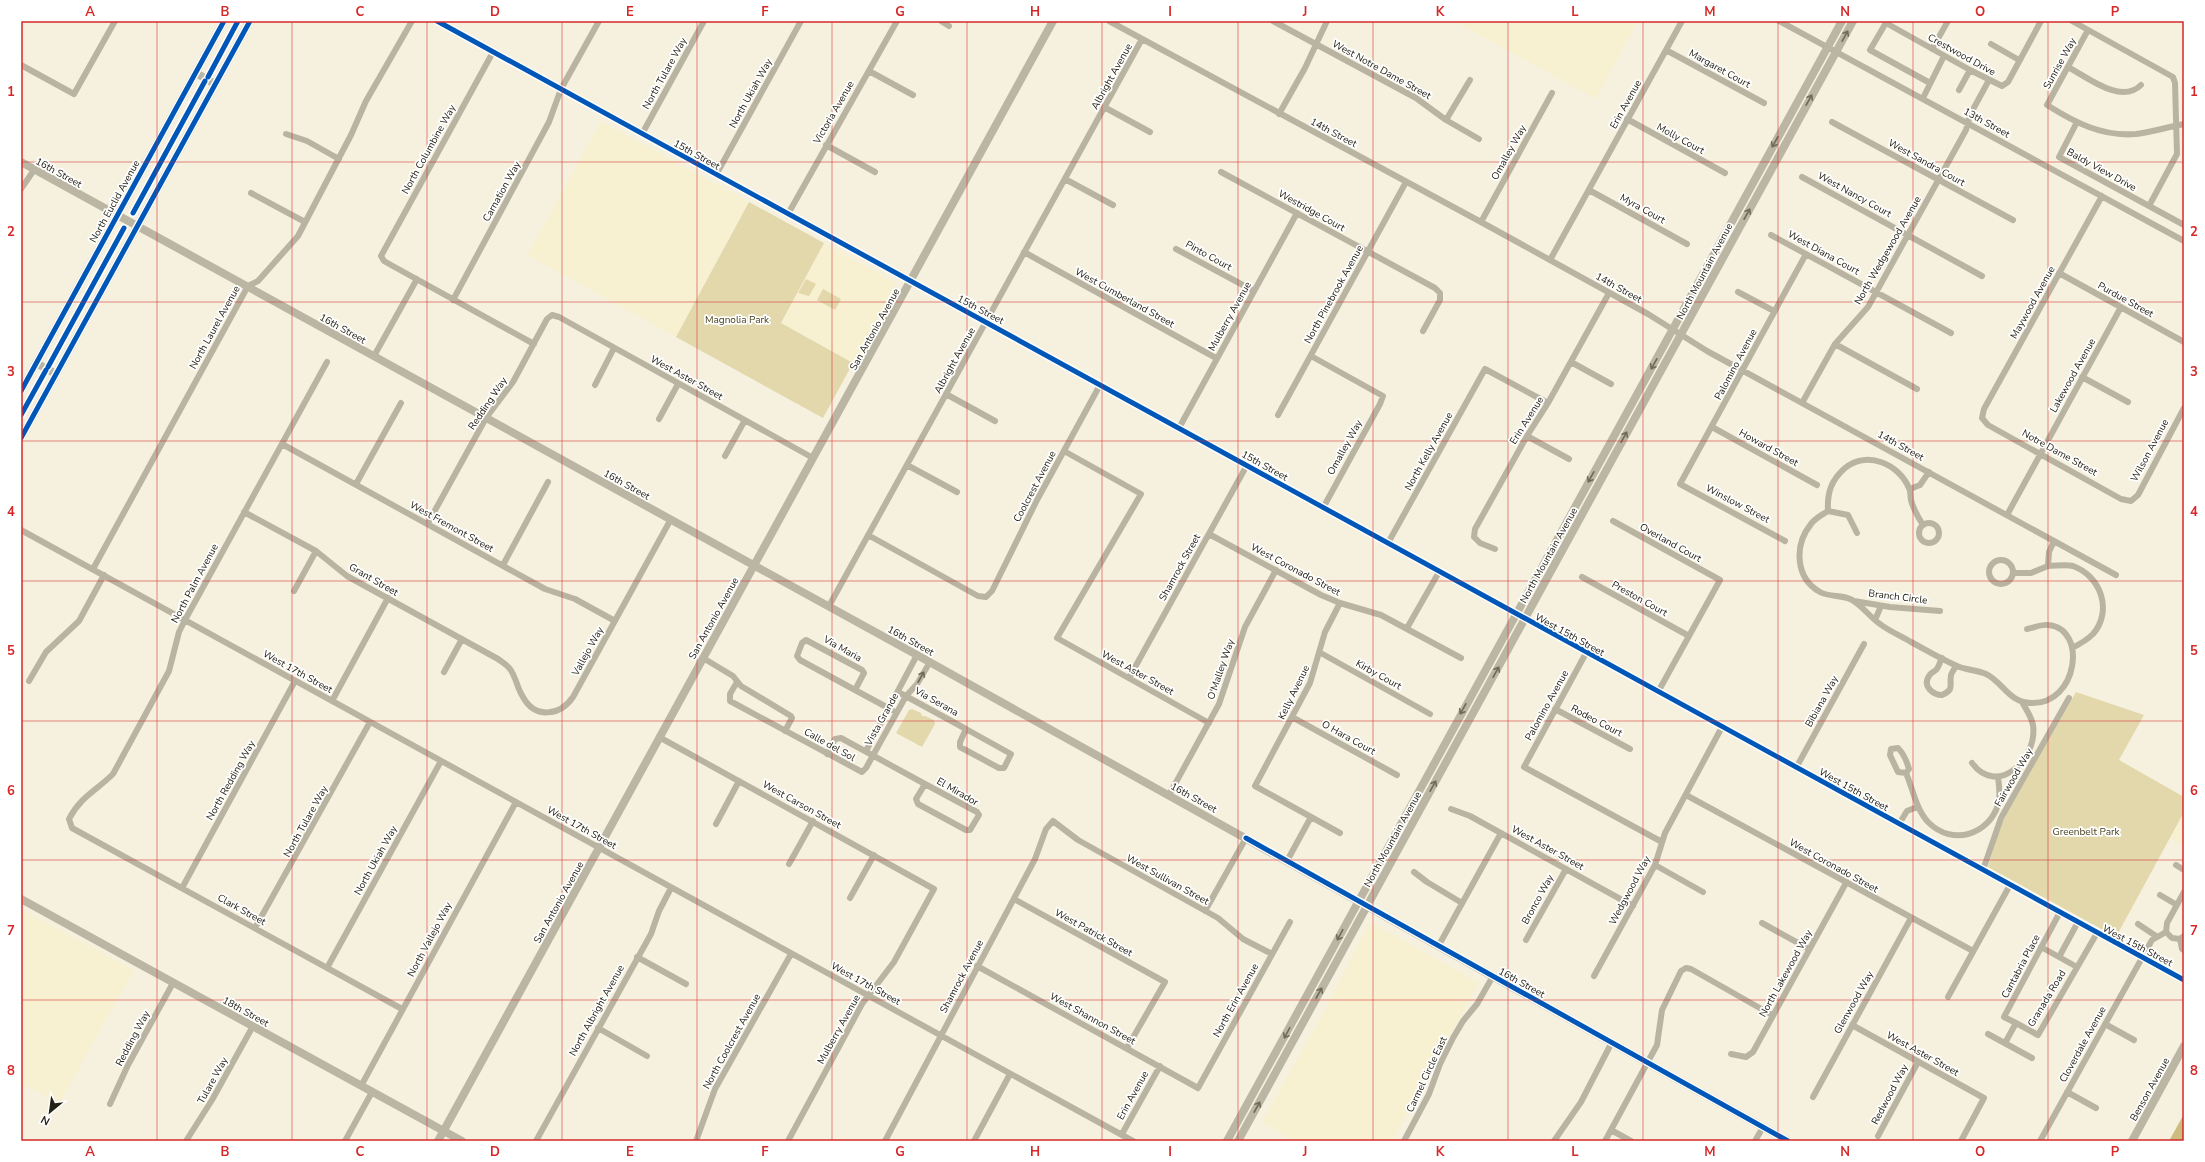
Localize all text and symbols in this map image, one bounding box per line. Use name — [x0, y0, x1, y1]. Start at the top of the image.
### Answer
text: A — [85, 3, 95, 21]
text: B — [221, 3, 230, 21]
text: C — [356, 3, 365, 21]
text: D — [490, 3, 500, 21]
text: E — [626, 3, 634, 21]
text: F — [761, 3, 769, 21]
text: G — [895, 3, 905, 21]
text: H — [1030, 3, 1040, 21]
text: I — [1168, 3, 1172, 21]
text: J — [1302, 3, 1307, 21]
text: K — [1436, 3, 1445, 21]
text: L — [1571, 3, 1579, 21]
text: M — [1704, 3, 1716, 21]
text: N — [1840, 3, 1850, 21]
text: O — [1975, 3, 1985, 21]
text: P — [2111, 3, 2120, 21]
one-way arrow — [1841, 30, 1849, 42]
street label: Crestwood Drive — [1925, 30, 1998, 79]
street label: North Tulare Way — [639, 34, 691, 112]
street label: Sunrise Way — [2040, 34, 2080, 92]
street label: West Notre Dame Street — [1330, 37, 1434, 103]
street label: Albright Avenue — [1088, 41, 1136, 112]
street label: Margaret Court — [1686, 46, 1753, 92]
street label: North Ukiah Way — [726, 55, 776, 131]
street label: Erin Avenue — [1607, 77, 1645, 132]
street label: Victoria Avenue — [810, 78, 858, 147]
text: 1 — [7, 83, 15, 101]
text: 1 — [2190, 83, 2198, 101]
one-way arrow — [1806, 94, 1814, 106]
street label: North Columbine Way — [398, 102, 460, 197]
street label: 13th Street — [1961, 104, 2013, 142]
street label: 14th Street — [1308, 115, 1360, 151]
street label: Molly Court — [1654, 120, 1707, 158]
street label: Omalley Way — [1488, 122, 1530, 183]
street label: 15th Street — [671, 136, 723, 174]
one-way arrow — [1771, 136, 1779, 148]
street label: West Sandra Court — [1886, 136, 1968, 190]
street label: Baldy View Drive — [2064, 145, 2139, 195]
street label: 16th Street — [33, 154, 85, 192]
street label: North Euclid Avenue — [86, 158, 143, 245]
street label: Carnation Way — [480, 158, 525, 224]
street label: West Nancy Court — [1815, 169, 1894, 221]
street label: Westridge Court — [1276, 187, 1348, 235]
street label: Myra Court — [1617, 191, 1668, 227]
street label: North Wedgewood Avenue — [1851, 194, 1925, 307]
one-way arrow — [1743, 208, 1751, 220]
street label: North Mountain Avenue — [1674, 221, 1736, 322]
text: 2 — [7, 223, 15, 241]
text: 2 — [2190, 223, 2198, 241]
street label: West Diana Court — [1785, 227, 1862, 279]
street label: Pinto Court — [1183, 237, 1235, 275]
street label: North Pinebrook Avenue — [1301, 243, 1367, 346]
street label: Maywood Avenue — [2007, 264, 2059, 341]
street label: West Cumberland Street — [1072, 265, 1177, 331]
street label: 14th Street — [1593, 269, 1645, 307]
street label: Mulberry Avenue — [1205, 279, 1255, 354]
street label: Purdue Street — [2095, 279, 2156, 321]
street label: North Laurel Avenue — [186, 283, 244, 372]
street label: San Antonio Avenue — [846, 286, 903, 373]
street label: 15th Street — [955, 292, 1007, 328]
street label: 16th Street — [317, 310, 369, 348]
park label: Magnolia Park — [705, 313, 770, 327]
street label: Albright Avenue — [931, 325, 979, 396]
street label: Palomino Avenue — [1711, 326, 1761, 402]
street label: Lakewood Avenue — [2047, 336, 2099, 415]
street label: West Aster Street — [648, 352, 726, 404]
one-way arrow — [1650, 358, 1657, 370]
text: 3 — [7, 363, 15, 381]
text: 3 — [2190, 363, 2198, 381]
street label: Redding Way — [465, 374, 511, 433]
street label: Erin Avenue — [1507, 394, 1547, 447]
street label: North Kelly Avenue — [1402, 410, 1456, 493]
street label: Omalley Way — [1324, 417, 1366, 478]
street label: Wilson Avenue — [2128, 417, 2172, 484]
street label: Howard Street — [1736, 426, 1801, 470]
street label: Notre Dame Street — [2019, 426, 2100, 480]
street label: 14th Street — [1875, 427, 1927, 465]
one-way arrow — [1621, 431, 1629, 443]
street label: 15th Street — [1239, 447, 1291, 485]
street label: Coolcrest Avenue — [1010, 448, 1060, 525]
street label: 16th Street — [601, 466, 653, 504]
one-way arrow — [1587, 471, 1594, 483]
street label: Winslow Street — [1703, 481, 1772, 527]
street label: West Fremont Street — [407, 498, 496, 556]
text: 4 — [7, 503, 15, 521]
text: 4 — [2190, 503, 2198, 521]
street label: North Mountain Avenue — [1517, 505, 1581, 606]
street label: Overland Court — [1637, 520, 1704, 566]
street label: Shamrock Street — [1156, 531, 1204, 603]
street label: West Coronado Street — [1248, 540, 1343, 600]
street label: North Palm Avenue — [168, 541, 222, 626]
street label: Grant Street — [346, 560, 401, 600]
street label: San Antonio Avenue — [685, 575, 742, 662]
street label: Preston Court — [1609, 578, 1670, 620]
street label: Branch Circle — [1867, 586, 1928, 608]
street label: West 15th Street — [1532, 610, 1607, 660]
street label: 16th Street — [885, 622, 937, 660]
street label: Vallejo Way — [568, 624, 608, 679]
street label: Via Maria — [820, 632, 864, 665]
street label: O'Malley Way — [1204, 636, 1238, 702]
text: 5 — [7, 642, 15, 660]
text: 5 — [2190, 642, 2198, 660]
street label: West 17th Street — [260, 647, 335, 697]
street label: West Aster Street — [1099, 647, 1177, 699]
street label: Kirby Court — [1353, 657, 1404, 693]
street label: Kelly Avenue — [1275, 663, 1313, 722]
one-way arrow — [1492, 666, 1500, 678]
street label: Palomino Avenue — [1522, 668, 1572, 743]
one-way arrow — [918, 671, 925, 683]
street label: Bibiana Way — [1802, 672, 1842, 730]
street label: Via Serana — [911, 684, 961, 720]
street label: Vista Grande — [861, 691, 902, 749]
street label: Rodeo Court — [1568, 701, 1625, 741]
one-way arrow — [1459, 703, 1467, 715]
street label: O Hara Court — [1319, 717, 1378, 759]
street label: Calle del Sol — [801, 725, 858, 765]
street label: North Redding Way — [203, 737, 259, 823]
street label: Fairwood Way — [1991, 745, 2037, 809]
street label: West 15th Street — [1816, 765, 1891, 815]
street label: El Mirador — [934, 774, 981, 810]
street label: West Carson Street — [760, 777, 844, 833]
street label: 16th Street — [1168, 779, 1220, 817]
one-way arrow — [1430, 780, 1438, 792]
text: 6 — [7, 782, 15, 800]
street label: North Tulare Way — [280, 782, 332, 860]
text: 6 — [2190, 782, 2198, 800]
street label: North Mountain Avenue — [1361, 789, 1425, 890]
street label: West 17th Street — [544, 803, 619, 853]
street label: North Ukiah Way — [351, 822, 401, 898]
street label: West Aster Street — [1509, 822, 1587, 874]
park label: Greenbelt Park — [2052, 825, 2121, 839]
street label: West Coronado Street — [1786, 836, 1881, 896]
street label: West Sullivan Street — [1124, 851, 1212, 909]
street label: Wedgwood Way — [1606, 853, 1654, 927]
street label: San Antonio Avenue — [530, 859, 587, 946]
street label: Bronco Way — [1518, 871, 1558, 927]
street label: Clark Street — [215, 891, 269, 929]
street label: North Vallejo Way — [404, 899, 456, 979]
street label: West Patrick Street — [1052, 906, 1135, 960]
street label: West 15th Street — [2100, 921, 2176, 971]
text: 7 — [7, 922, 15, 940]
text: 7 — [2190, 922, 2198, 940]
street label: North Lakewood Way — [1756, 926, 1816, 1020]
one-way arrow — [1335, 929, 1343, 941]
street label: Cantabria Place — [1998, 932, 2044, 1001]
street label: Shamrock Avenue — [937, 937, 987, 1016]
street label: West 17th Street — [828, 959, 903, 1009]
street label: North Erin Avenue — [1210, 961, 1262, 1040]
street label: North Albright Avenue — [566, 962, 628, 1059]
street label: 16th Street — [1496, 964, 1548, 1002]
street label: Granada Road — [2024, 967, 2069, 1030]
street label: Glenwood Way — [1831, 968, 1877, 1036]
one-way arrow — [1316, 987, 1324, 999]
street label: West Shannon Street — [1047, 989, 1138, 1049]
street label: North Coolcrest Avenue — [700, 991, 764, 1092]
street label: Mulberry Avenue — [814, 992, 864, 1067]
street label: 18th Street — [220, 993, 272, 1031]
street label: Cloverdale Avenue — [2056, 1004, 2110, 1085]
street label: Redding Way — [112, 1008, 154, 1069]
one-way arrow — [1282, 1027, 1290, 1039]
street label: West Aster Street — [1884, 1028, 1962, 1080]
street label: Carmel Circle East — [1403, 1034, 1451, 1115]
street label: Tulare Way — [194, 1054, 232, 1106]
street label: Benson Avenue — [2127, 1055, 2173, 1124]
street label: Redwood Way — [1868, 1061, 1912, 1127]
text: 8 — [7, 1062, 15, 1080]
text: 8 — [2190, 1062, 2198, 1080]
street label: Erin Avenue — [1114, 1068, 1152, 1123]
north arrow — [30, 1092, 70, 1132]
one-way arrow — [1254, 1101, 1261, 1113]
text: N — [38, 1112, 53, 1129]
text: A — [85, 1143, 95, 1161]
text: B — [221, 1143, 230, 1161]
text: C — [356, 1143, 365, 1161]
text: D — [490, 1143, 500, 1161]
text: E — [626, 1143, 634, 1161]
text: F — [761, 1143, 769, 1161]
text: G — [895, 1143, 905, 1161]
text: H — [1030, 1143, 1040, 1161]
text: I — [1168, 1143, 1172, 1161]
text: J — [1302, 1143, 1307, 1161]
text: K — [1436, 1143, 1445, 1161]
text: L — [1571, 1143, 1579, 1161]
text: M — [1704, 1143, 1716, 1161]
text: N — [1840, 1143, 1850, 1161]
text: O — [1975, 1143, 1985, 1161]
text: P — [2111, 1143, 2120, 1161]

